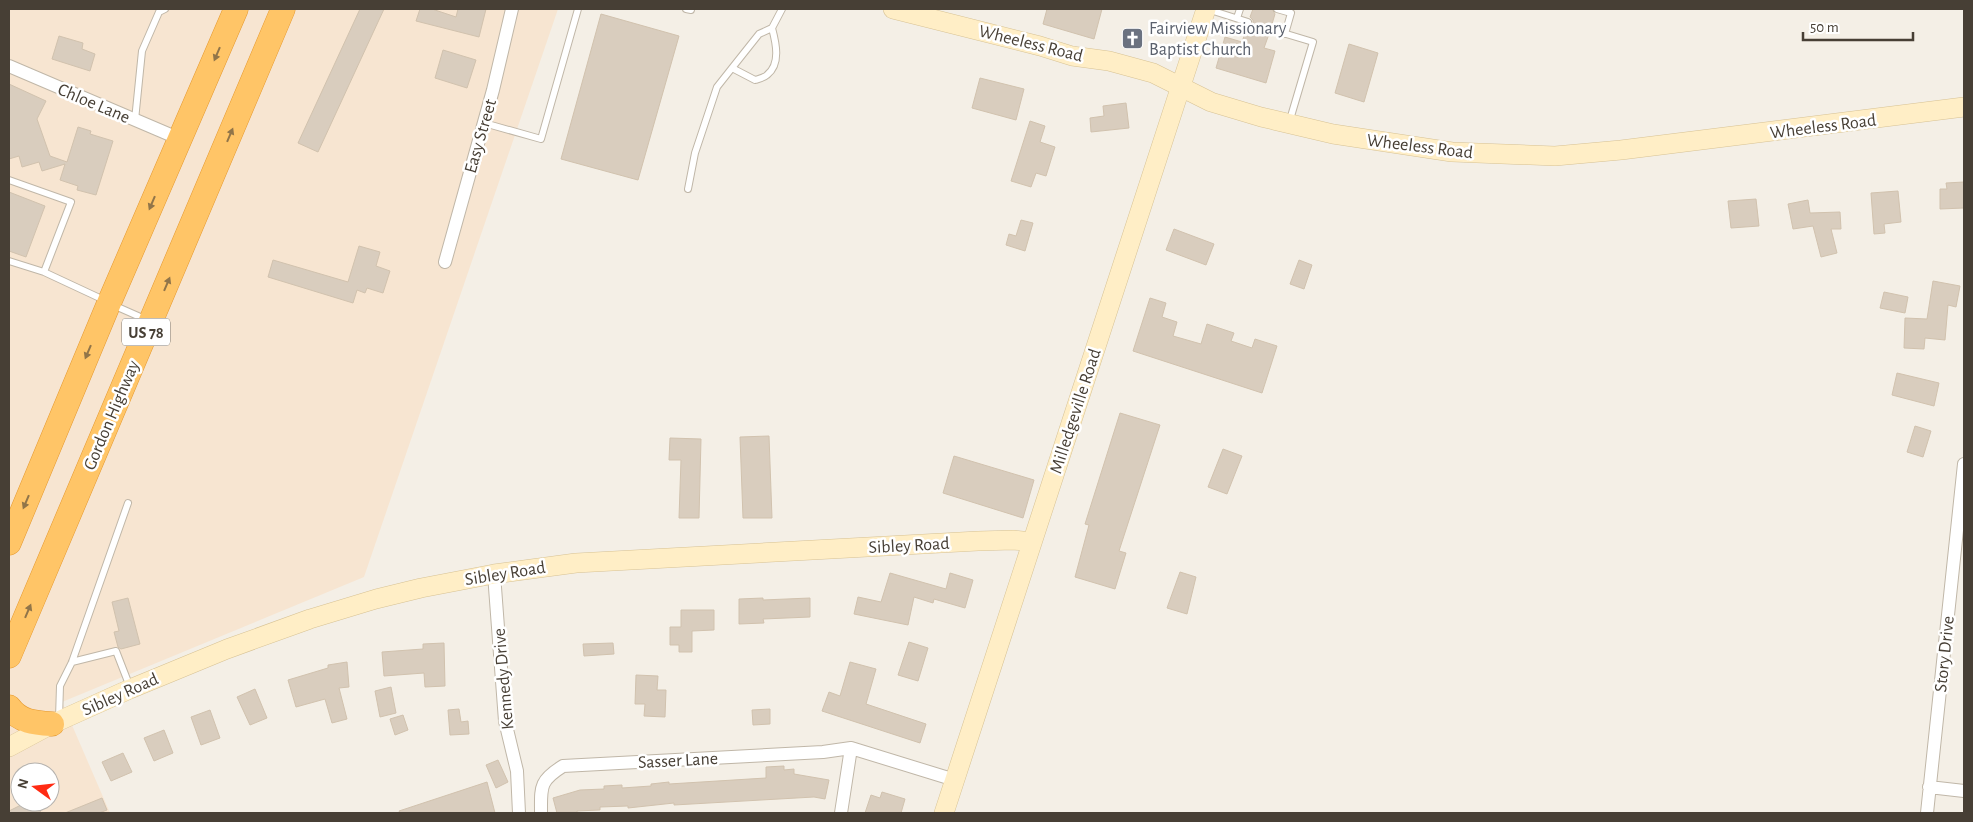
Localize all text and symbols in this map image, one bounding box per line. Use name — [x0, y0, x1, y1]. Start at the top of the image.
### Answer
scale bar — [1803, 10, 1913, 42]
place label: Fairview Missionary Baptist Church — [1149, 20, 1287, 59]
text: 50 m — [1810, 20, 1839, 35]
street label: Wheeless Road — [977, 22, 1085, 66]
church icon: Fairview Missionary Baptist Church — [1121, 26, 1145, 50]
one-way arrow — [213, 47, 221, 61]
street label: Chloe Lane — [55, 81, 132, 127]
street label: Easy Street — [462, 97, 500, 175]
street label: Wheeless Road — [1769, 112, 1877, 142]
one-way arrow — [227, 127, 235, 142]
street label: Wheeless Road — [1366, 132, 1474, 162]
one-way arrow — [148, 196, 156, 210]
one-way arrow — [163, 277, 171, 291]
road number: US 78 — [122, 318, 170, 346]
one-way arrow — [84, 345, 92, 359]
street label: Milledgeville Road — [1047, 347, 1105, 476]
street label: Gordon Highway — [81, 358, 143, 473]
one-way arrow — [21, 495, 29, 509]
street label: Sibley Road — [868, 535, 950, 557]
street label: Sibley Road — [464, 559, 547, 589]
one-way arrow — [24, 604, 32, 618]
street label: Story Drive — [1932, 615, 1958, 693]
street label: Kennedy Drive — [491, 627, 517, 730]
street label: Sibley Road — [80, 670, 161, 720]
street label: Sasser Lane — [638, 750, 719, 772]
north arrow — [10, 762, 60, 812]
text: N — [15, 777, 31, 790]

